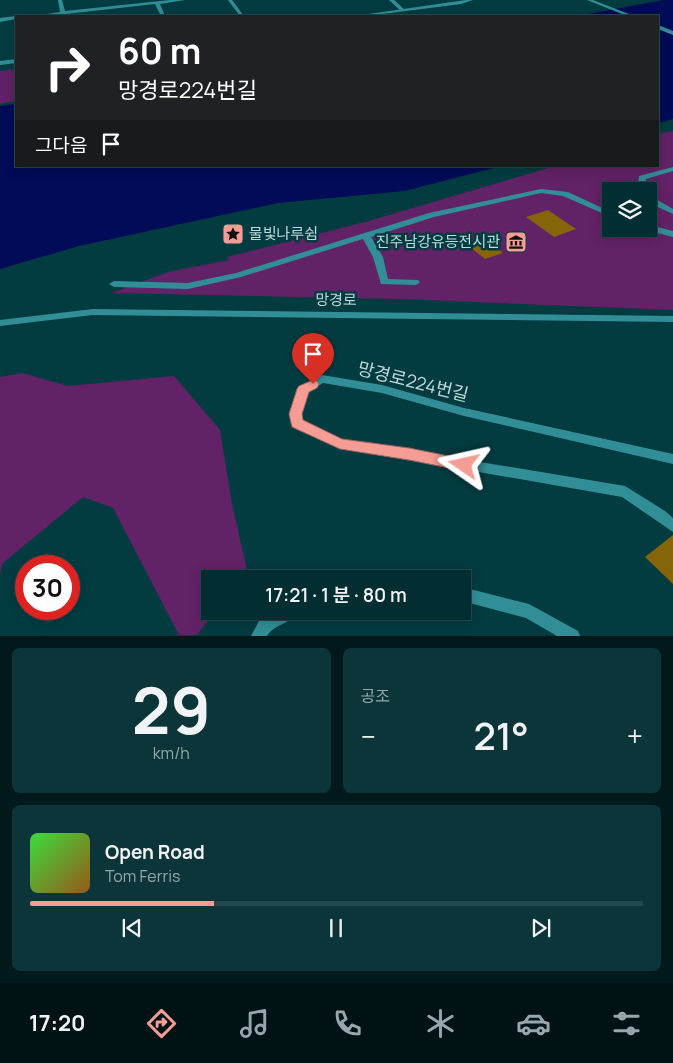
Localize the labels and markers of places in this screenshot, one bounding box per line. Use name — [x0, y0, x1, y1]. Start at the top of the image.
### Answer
place icon: 물빛나루쉼 — [221, 222, 245, 246]
place label: 물빛나루쉼 — [249, 223, 318, 244]
museum icon: 진주남강유등전시관 — [504, 230, 528, 254]
place label: 진주남강유등전시관 — [376, 231, 500, 252]
pin — [292, 333, 334, 384]

